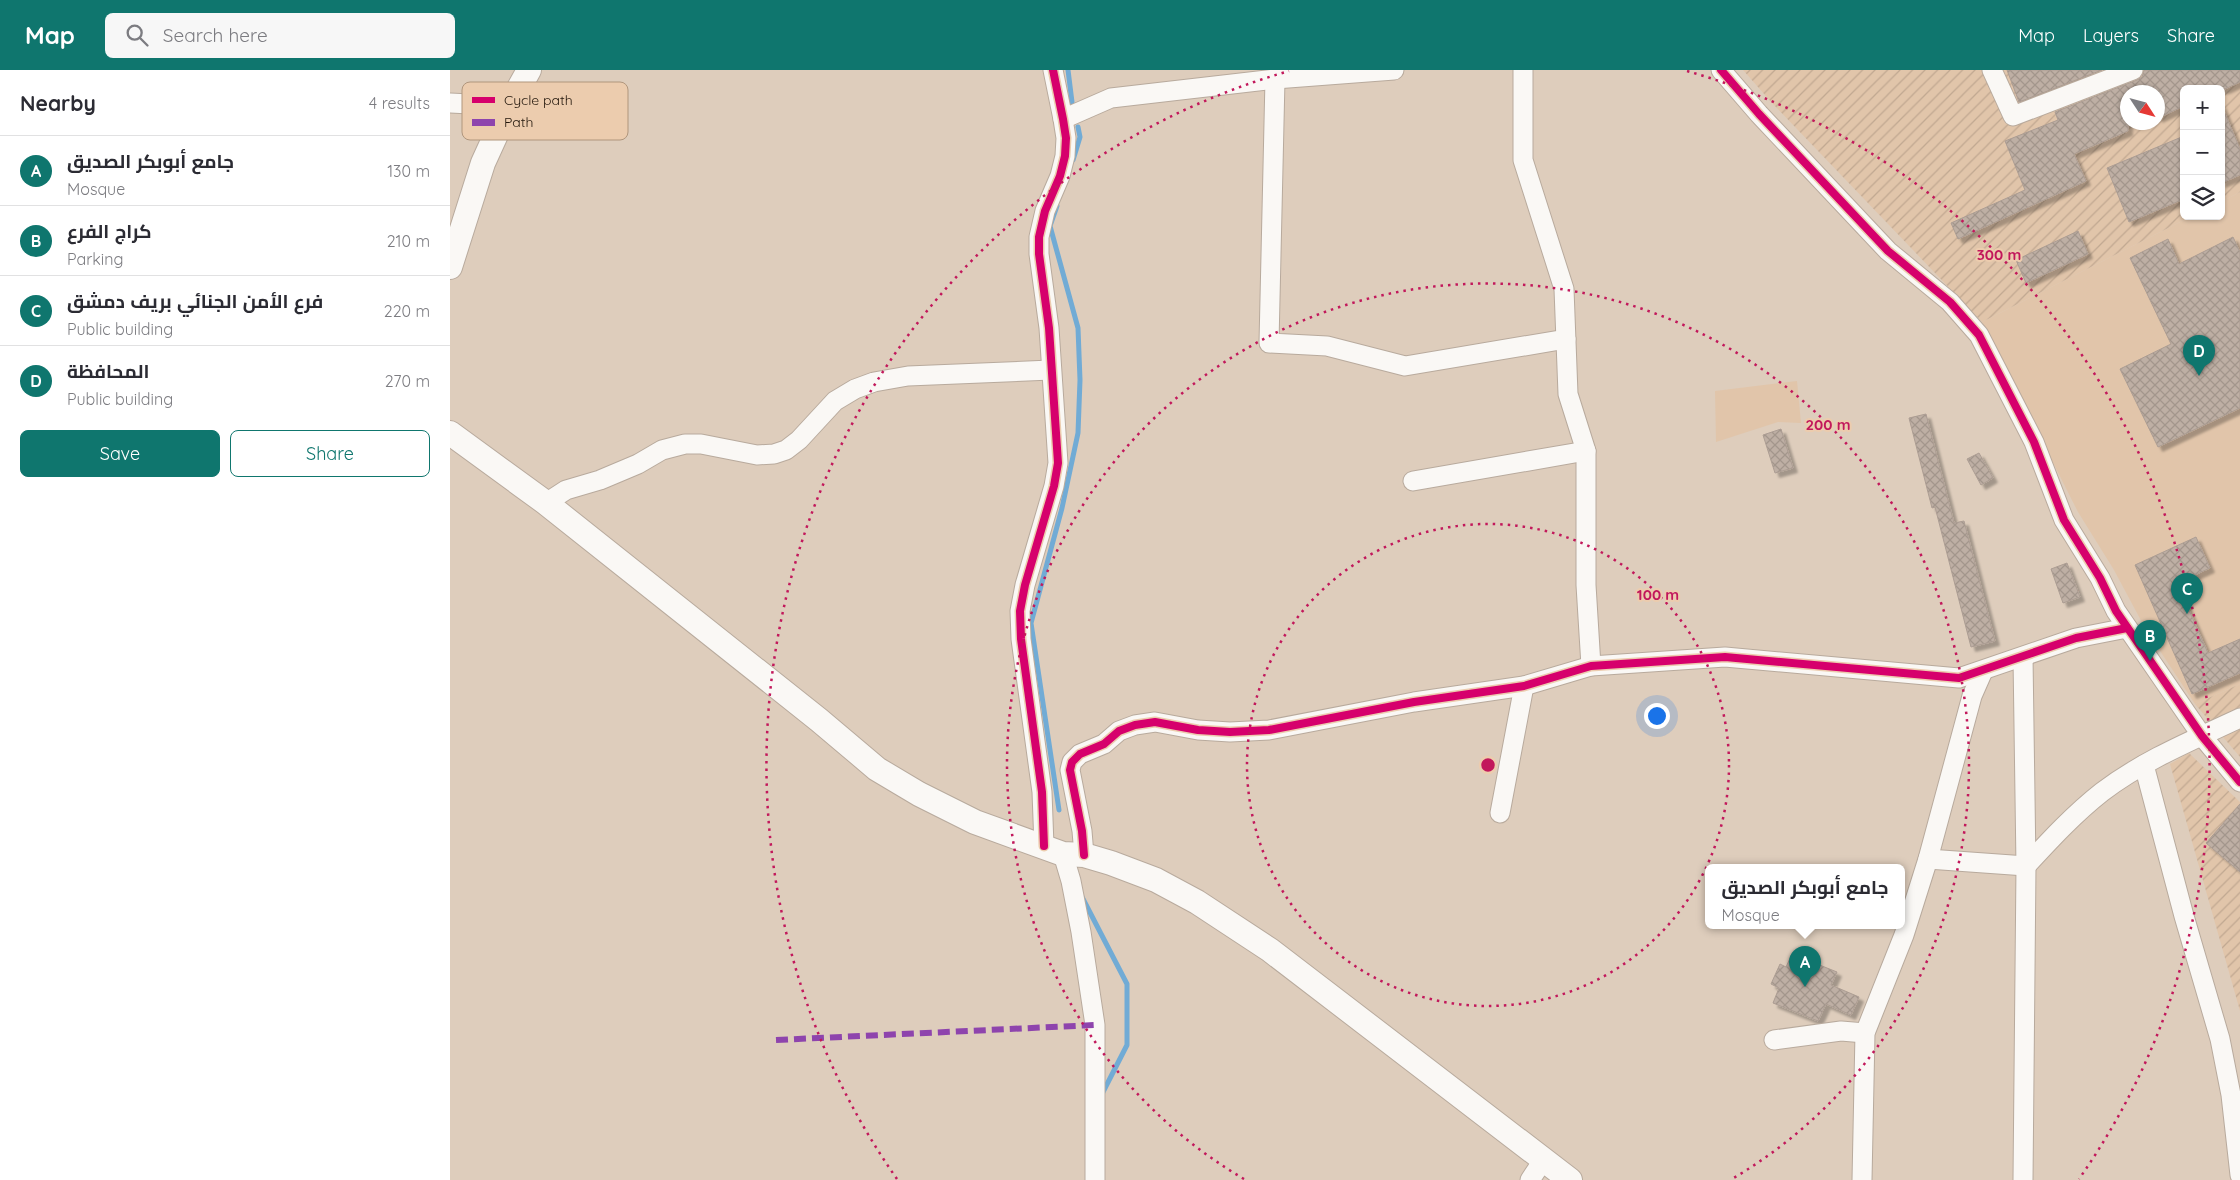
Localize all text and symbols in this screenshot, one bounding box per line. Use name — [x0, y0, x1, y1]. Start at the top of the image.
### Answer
search box — [105, 13, 455, 58]
text: Map — [25, 20, 75, 50]
icon: search — [123, 21, 151, 49]
text: Search here — [163, 23, 268, 47]
text: Map — [2018, 24, 2055, 47]
text: Layers — [2083, 24, 2139, 47]
text: Share — [2167, 24, 2215, 47]
legend — [462, 82, 628, 140]
north arrow — [2120, 85, 2165, 130]
map controls — [2180, 85, 2225, 220]
button: + — [2180, 85, 2225, 130]
text: Nearby — [20, 90, 96, 116]
text: Cycle path — [504, 91, 573, 109]
text: 4 results — [369, 93, 430, 113]
text: Path — [504, 113, 533, 131]
button: − — [2180, 130, 2225, 175]
text: جامع أبوبكر الصديق — [67, 149, 234, 173]
text: A — [31, 161, 41, 181]
text: 130 m — [387, 161, 430, 181]
button: layers — [2180, 175, 2225, 220]
text: Mosque — [67, 179, 125, 199]
text: كراج الفرع — [67, 219, 152, 243]
text: B — [31, 231, 41, 251]
text: 210 m — [387, 231, 430, 251]
text: 300 m — [1977, 245, 2021, 264]
text: Parking — [67, 249, 124, 269]
text: فرع الأمن الجنائي بريف دمشق — [67, 289, 323, 313]
text: C — [31, 301, 41, 321]
text: 220 m — [384, 301, 430, 321]
text: Public building — [67, 319, 173, 339]
pin: D — [2183, 335, 2215, 376]
text: المحافظة — [67, 359, 149, 383]
text: D — [30, 371, 42, 391]
text: 270 m — [385, 371, 430, 391]
text: Public building — [67, 389, 173, 409]
text: 200 m — [1806, 415, 1851, 434]
button: Save — [20, 430, 220, 477]
button: Share — [230, 430, 430, 477]
pin: C — [2171, 573, 2203, 614]
text: 100 m — [1637, 585, 1679, 604]
pin: B — [2134, 620, 2166, 661]
your location — [1644, 703, 1670, 729]
centre of rings — [1479, 756, 1497, 774]
popup — [1705, 864, 1905, 929]
text: جامع أبوبكر الصديق — [1722, 875, 1888, 899]
text: Mosque — [1722, 905, 1780, 925]
pin: A — [1789, 946, 1821, 987]

